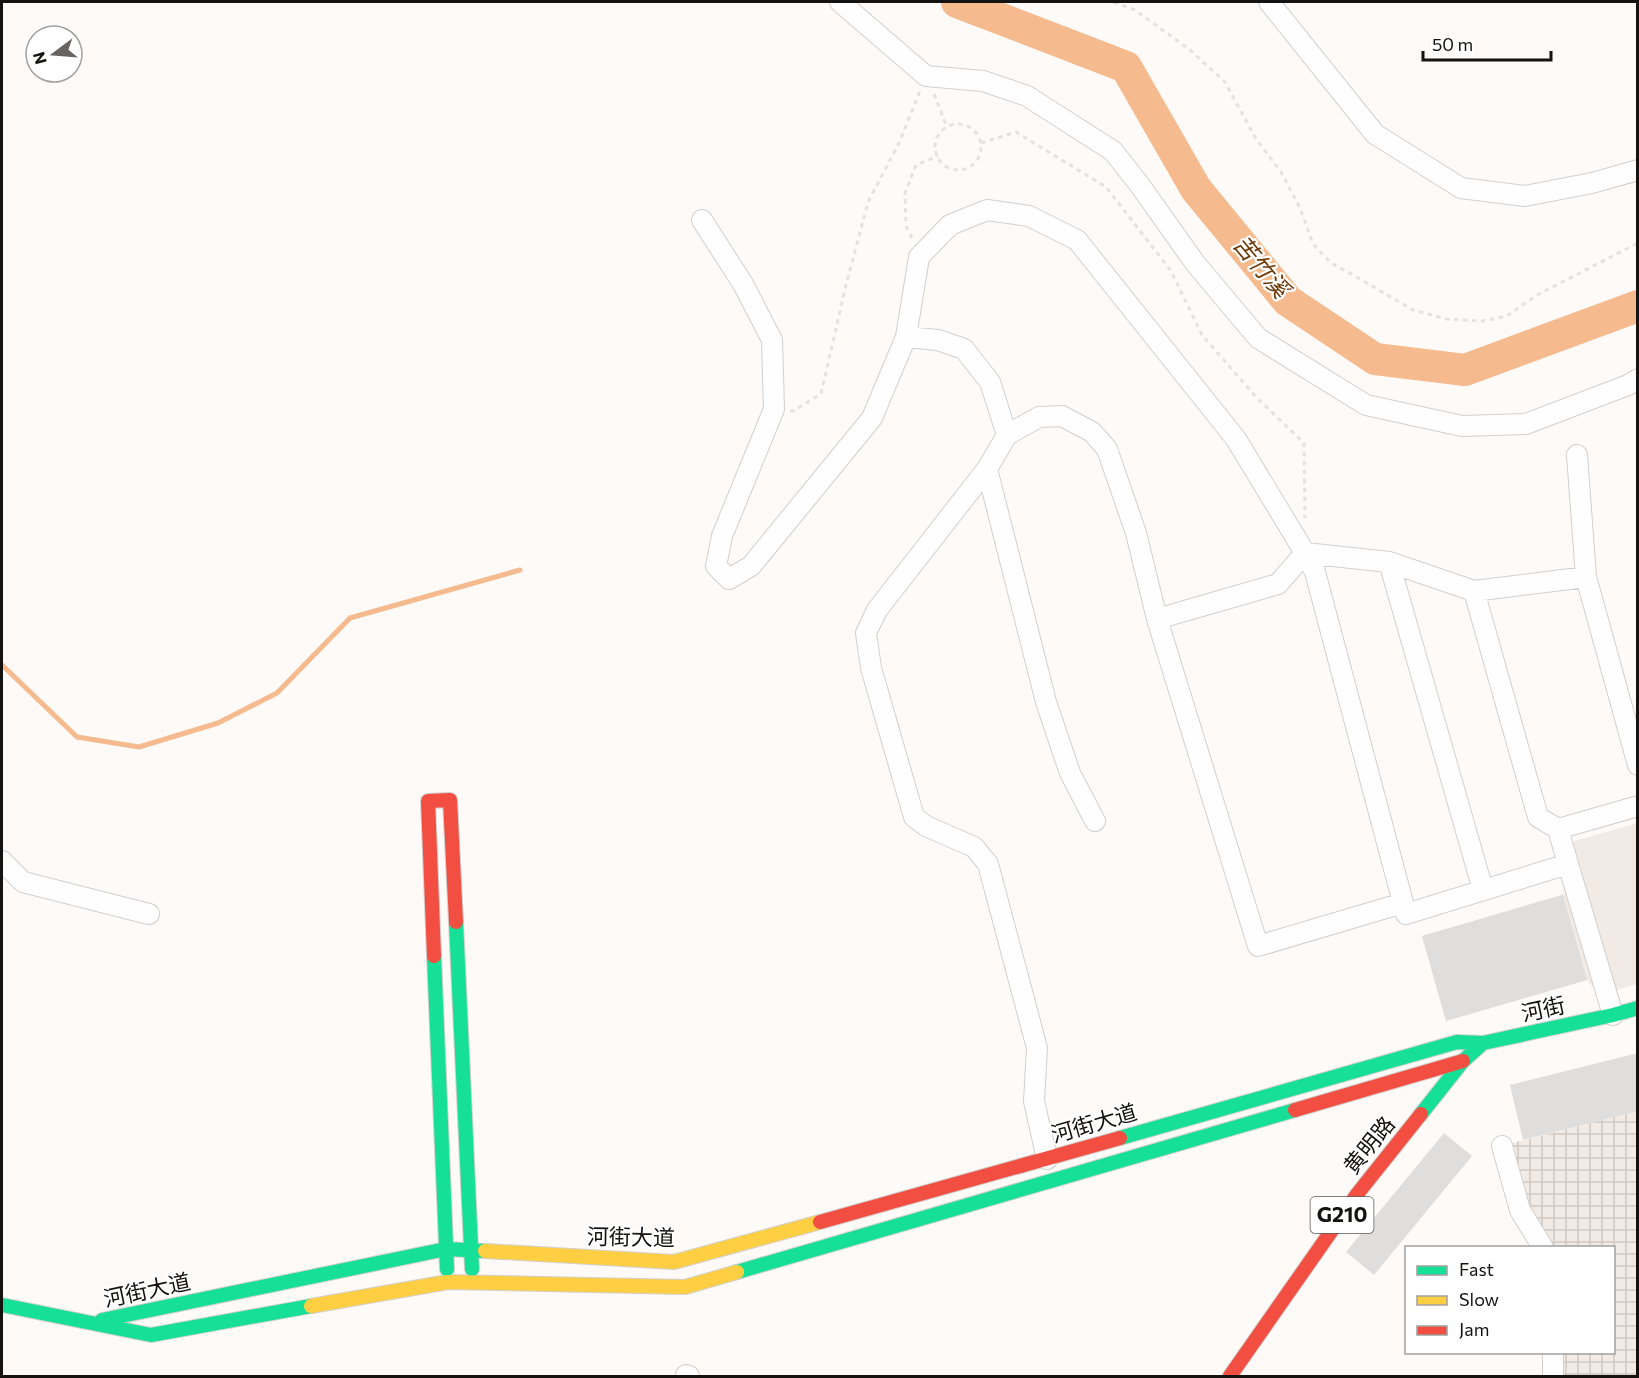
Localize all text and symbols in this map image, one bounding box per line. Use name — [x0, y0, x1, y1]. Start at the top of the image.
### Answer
north arrow — [24, 24, 84, 84]
scale bar — [1423, 24, 1550, 62]
text: 50 m — [1432, 33, 1473, 55]
text: N — [28, 50, 50, 67]
water label: 苦竹溪 — [1228, 229, 1298, 305]
street label: 河街 — [1519, 991, 1567, 1026]
street label: 河街大道 — [1048, 1097, 1140, 1148]
street label: 黄明路 — [1337, 1111, 1400, 1179]
road number: G210 — [1310, 1197, 1374, 1233]
street label: 河街大道 — [587, 1222, 675, 1251]
legend — [1405, 1246, 1615, 1354]
text: Fast — [1459, 1258, 1494, 1280]
street label: 河街大道 — [101, 1267, 193, 1312]
text: Slow — [1459, 1288, 1499, 1310]
text: Jam — [1459, 1318, 1489, 1340]

